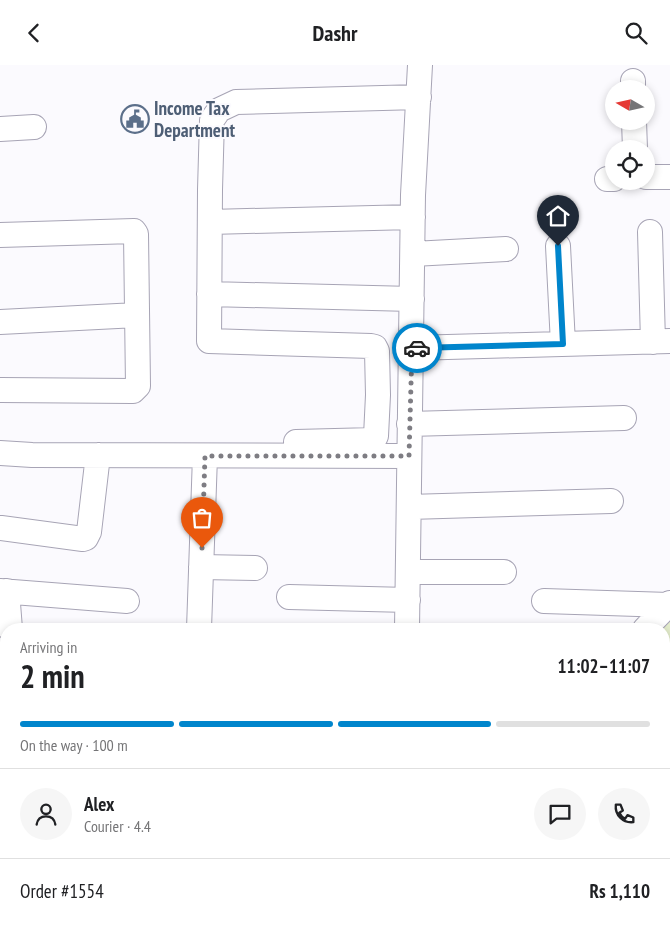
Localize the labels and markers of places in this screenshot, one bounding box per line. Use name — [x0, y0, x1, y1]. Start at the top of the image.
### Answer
place label: Income Tax Department — [154, 96, 235, 142]
public building icon: Income Tax Department — [120, 104, 150, 134]
pin — [537, 195, 579, 246]
pin — [181, 497, 223, 548]

